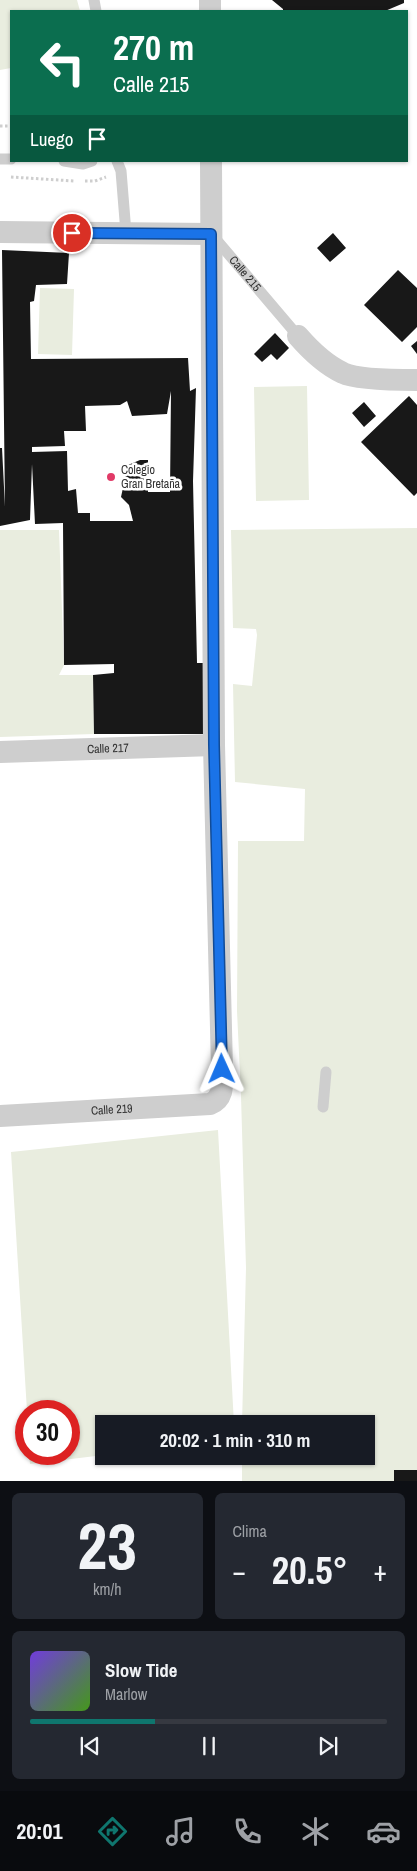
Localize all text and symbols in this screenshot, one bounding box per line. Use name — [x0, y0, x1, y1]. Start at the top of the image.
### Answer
text: 270 m — [113, 24, 194, 71]
icon: left — [30, 30, 95, 95]
text: Calle 215 — [113, 69, 189, 99]
icon: arrive — [83, 125, 111, 153]
text: Luego — [30, 126, 73, 152]
pin — [51, 212, 93, 254]
icon: arrive — [58, 219, 86, 247]
street label: Calle 215 — [225, 253, 265, 295]
place label: Colegio Gran Bretaña — [121, 462, 181, 492]
marker: Colegio Gran Bretaña — [105, 471, 117, 483]
street label: Calle 217 — [87, 740, 130, 757]
position arrow — [195, 1042, 247, 1094]
street label: Calle 219 — [91, 1100, 133, 1119]
speed limit sign: 30 — [15, 1400, 80, 1465]
text: 20:02 · 1 min · 310 m — [160, 1427, 310, 1453]
text: 23 — [78, 1502, 137, 1589]
text: Clima — [233, 1520, 267, 1542]
text: 20.5° — [272, 1545, 348, 1596]
text: − — [233, 1552, 246, 1590]
text: + — [374, 1552, 387, 1590]
text: km/h — [93, 1578, 121, 1600]
text: Slow Tide — [105, 1657, 177, 1683]
text: Marlow — [105, 1683, 147, 1705]
icon: previous — [76, 1732, 104, 1760]
icon: pause — [195, 1732, 223, 1760]
icon: next — [314, 1732, 342, 1760]
icon: directions — [95, 1814, 130, 1849]
icon: music — [163, 1814, 198, 1849]
icon: phone — [230, 1814, 265, 1849]
icon: climate — [298, 1814, 333, 1849]
icon: car — [366, 1814, 401, 1849]
text: 20:01 — [16, 1816, 62, 1846]

